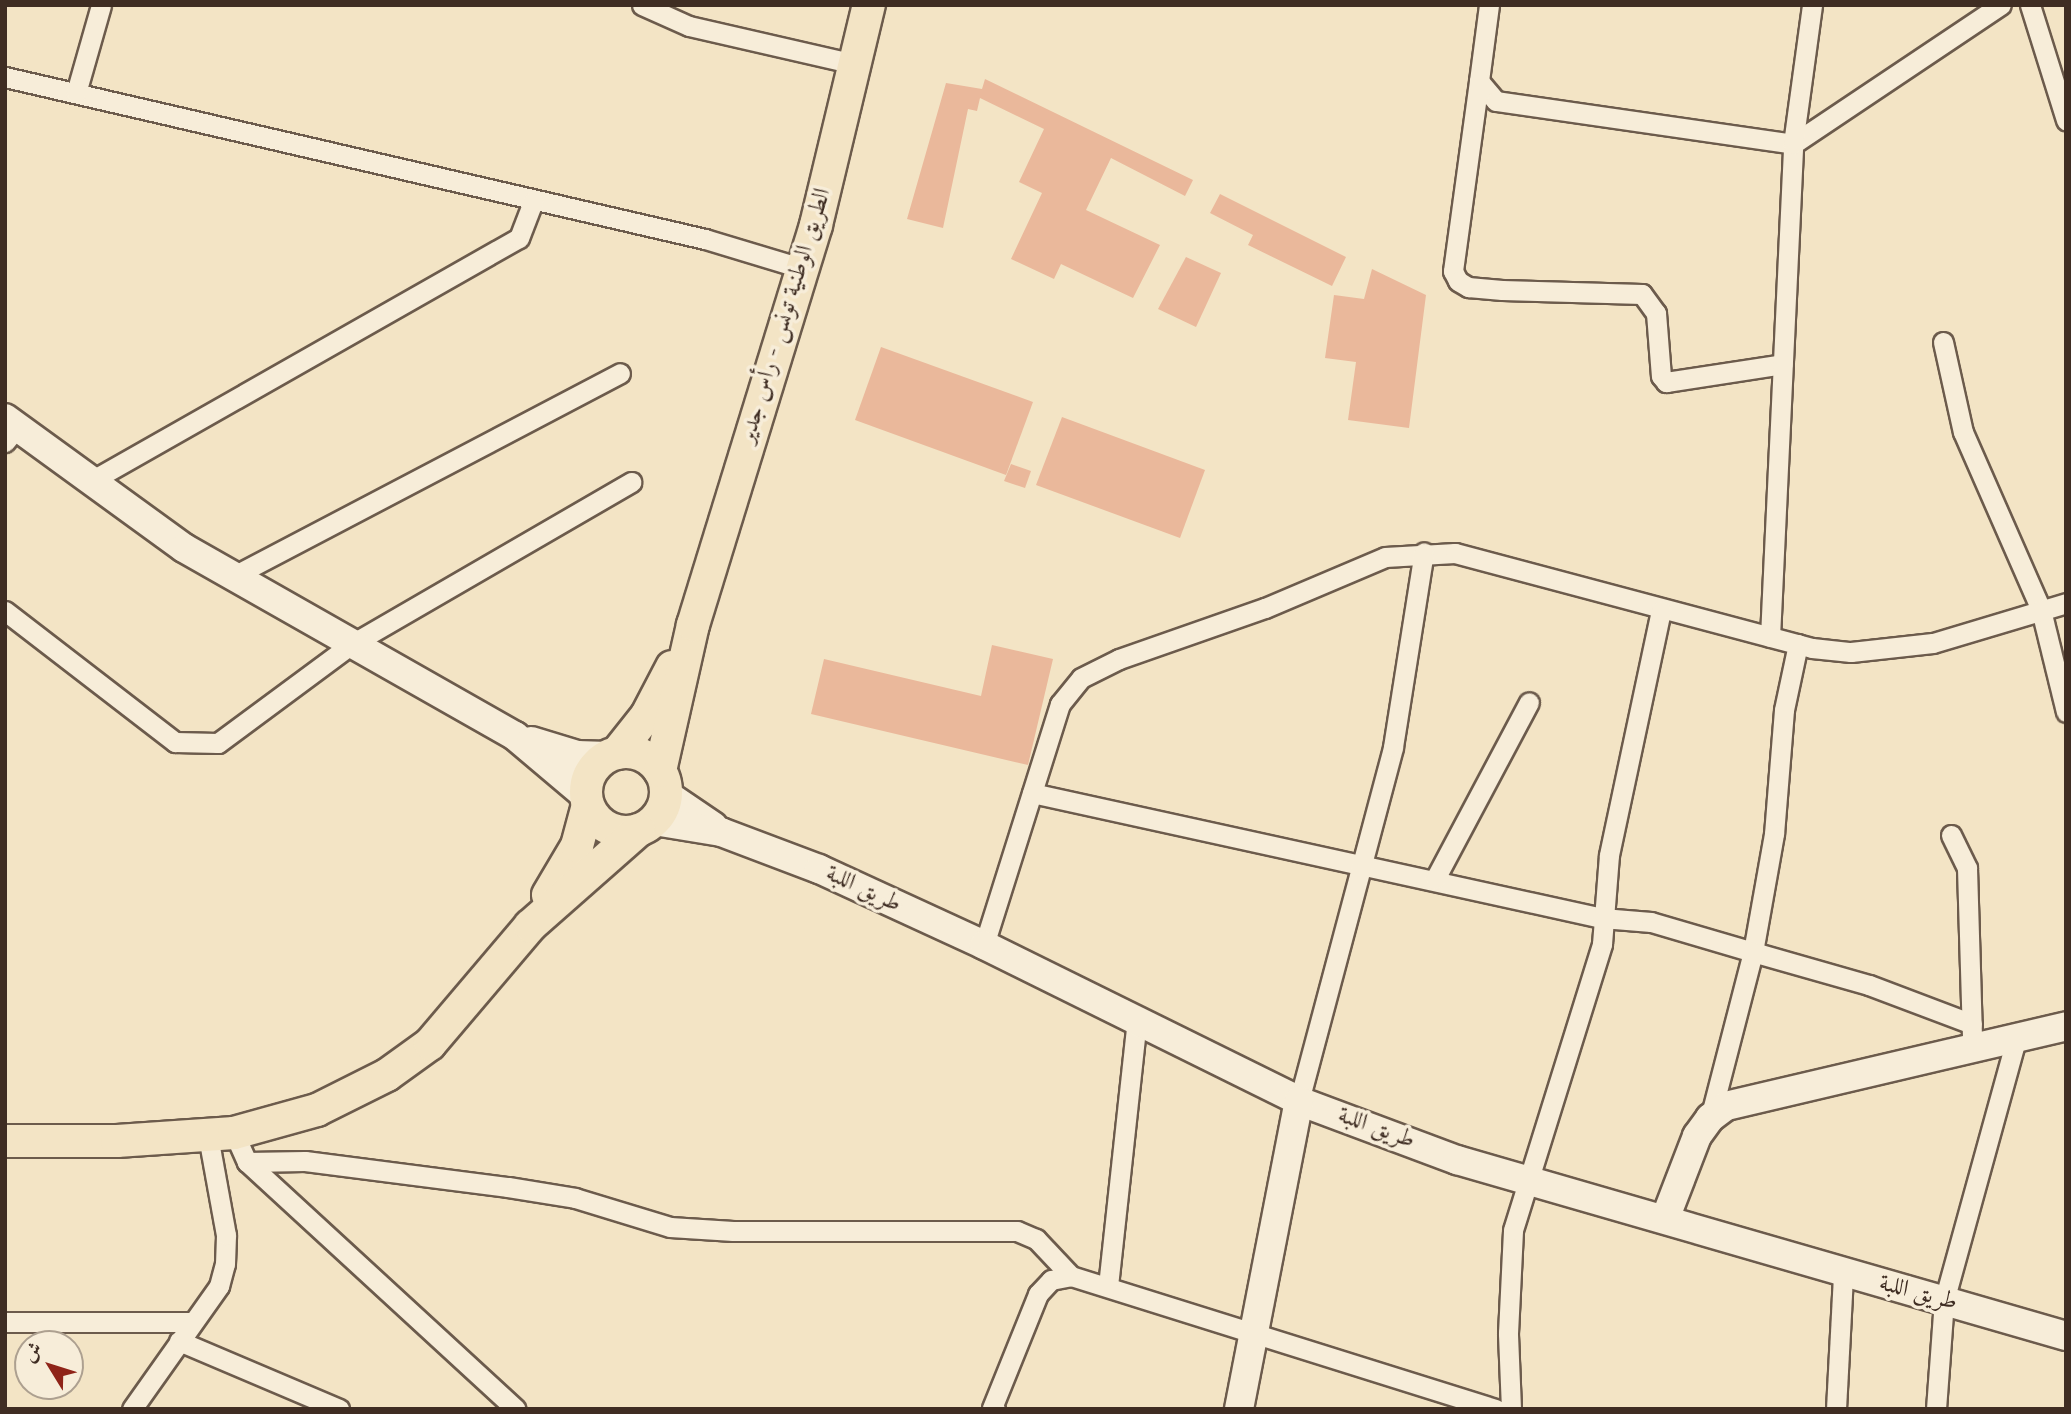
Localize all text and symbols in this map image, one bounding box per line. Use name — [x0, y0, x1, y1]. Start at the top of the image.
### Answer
street label: الطريق الوطنية تونس - رأس جدير — [734, 185, 838, 447]
street label: طريق اللبة — [821, 860, 905, 920]
street label: طريق اللبة — [1334, 1102, 1418, 1156]
street label: طريق اللبة — [1876, 1270, 1960, 1318]
north arrow — [14, 1330, 84, 1400]
text: ش — [20, 1340, 47, 1366]

